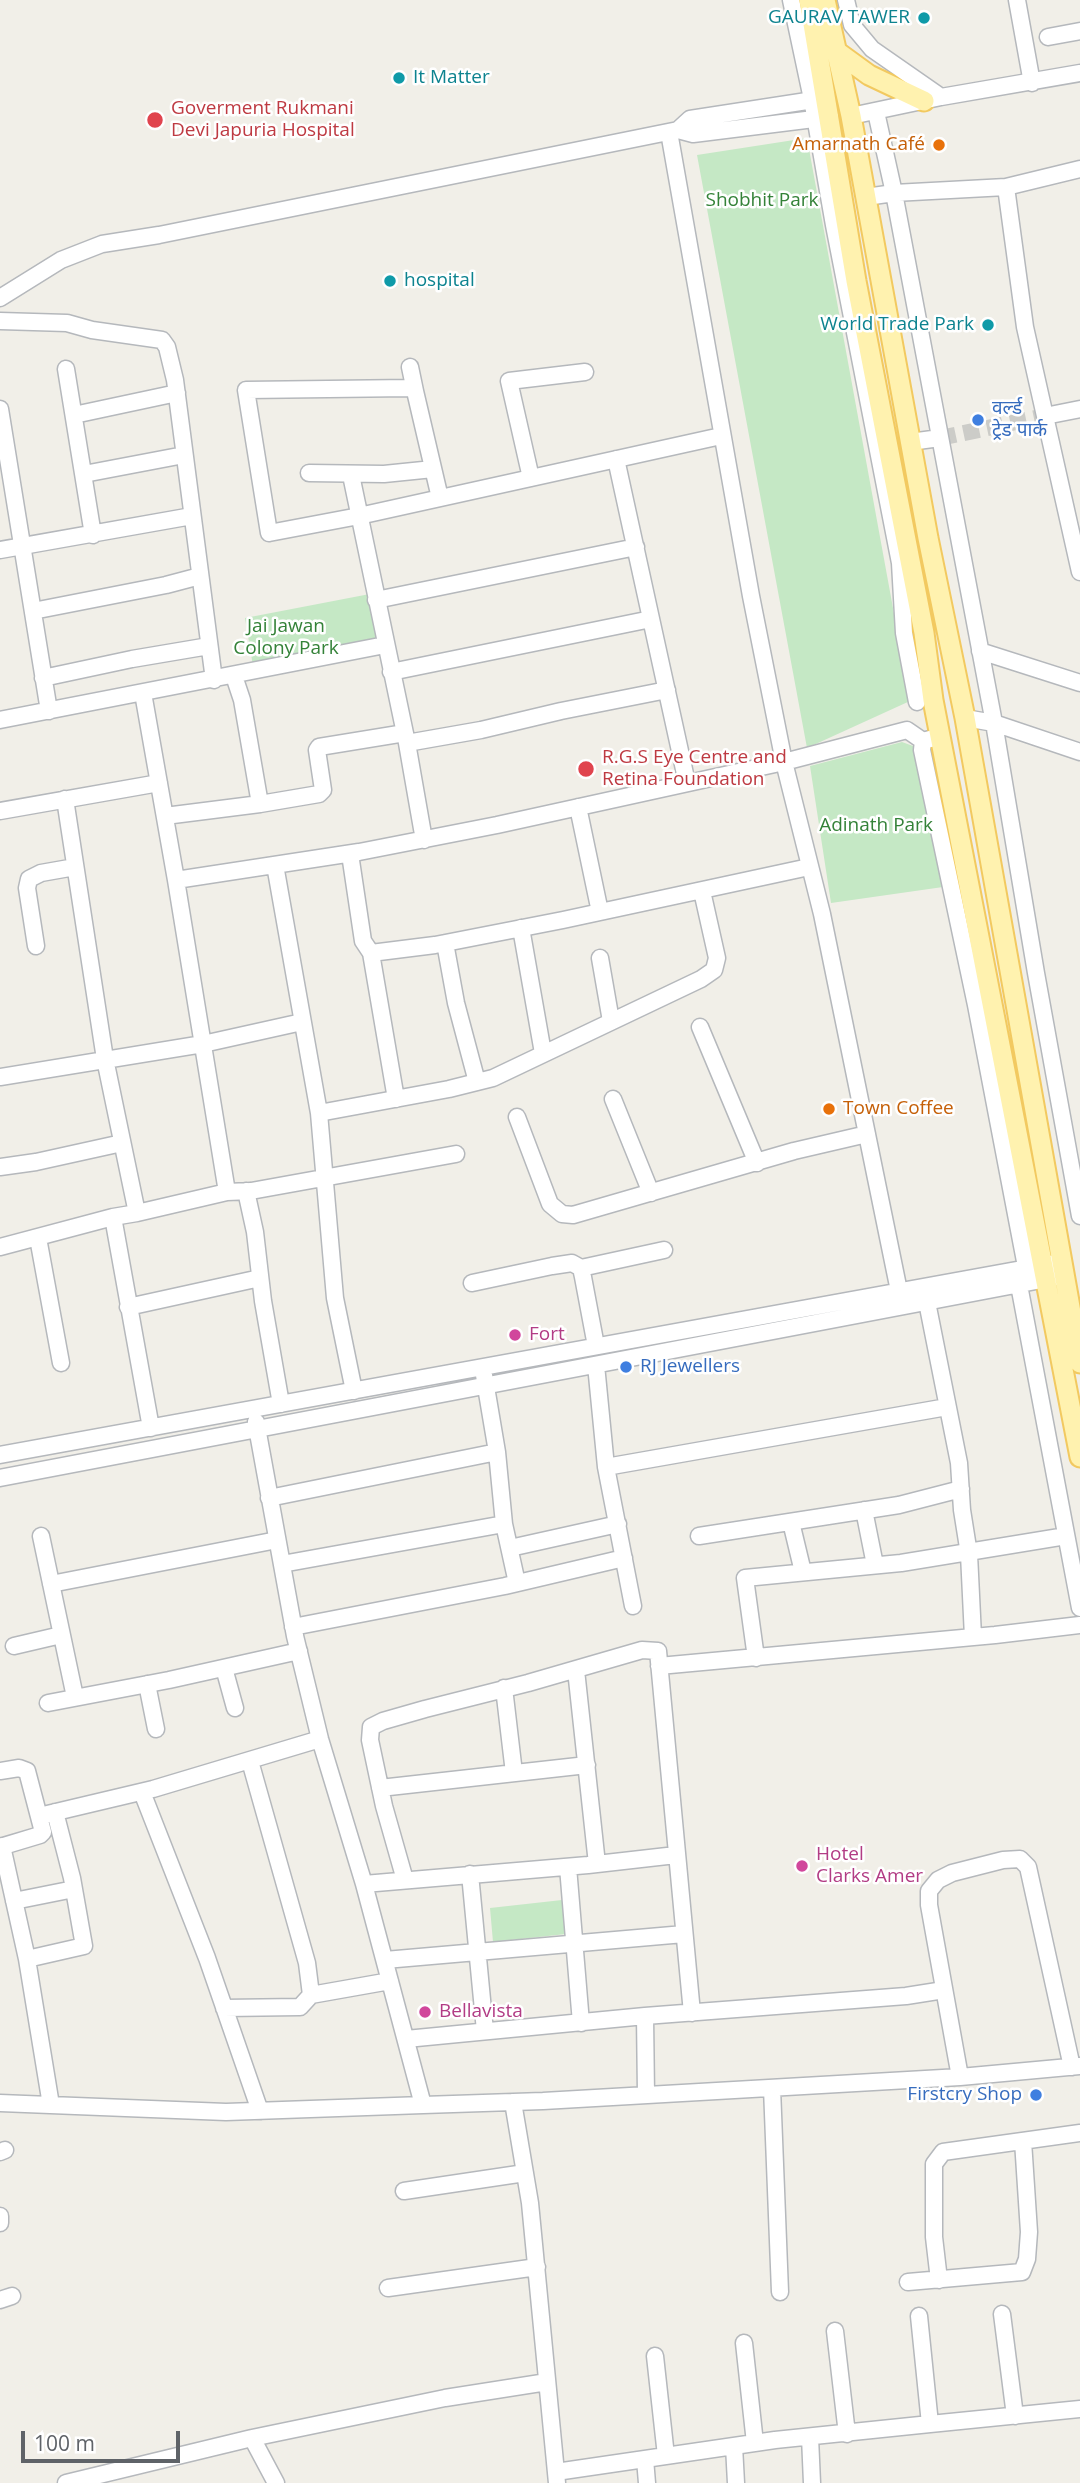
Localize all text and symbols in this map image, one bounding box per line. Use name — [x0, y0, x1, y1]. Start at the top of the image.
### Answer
place label: GAURAV TAWER — [768, 7, 910, 29]
marker: GAURAV TAWER — [916, 10, 932, 26]
place label: It Matter — [413, 67, 490, 89]
marker: It Matter — [391, 70, 407, 86]
place label: Goverment Rukmani Devi Japuria Hospital — [171, 98, 355, 142]
marker: Goverment Rukmani Devi Japuria Hospital — [145, 110, 165, 130]
place label: Amarnath Café — [792, 134, 925, 156]
marker: Amarnath Café — [931, 137, 947, 153]
park label: Shobhit Park — [705, 190, 819, 212]
place label: hospital — [404, 270, 475, 292]
marker: hospital — [382, 273, 398, 289]
place label: World Trade Park — [820, 314, 974, 336]
marker: World Trade Park — [980, 317, 996, 333]
place label: वर्ल्ड ट्रेड पार्क — [992, 398, 1047, 442]
marker: वर्ल्ड ट्रेड पार्क — [970, 412, 986, 428]
park label: Jai Jawan Colony Park — [233, 616, 339, 660]
place label: R.G.S Eye Centre and Retina Foundation — [602, 747, 787, 791]
marker: R.G.S Eye Centre and Retina Foundation — [576, 759, 596, 779]
park label: Adinath Park — [819, 815, 933, 837]
place label: Town Coffee — [843, 1098, 954, 1120]
marker: Town Coffee — [821, 1101, 837, 1117]
place label: Fort — [529, 1324, 565, 1346]
marker: Fort — [507, 1327, 523, 1343]
place label: RJ Jewellers — [640, 1356, 740, 1378]
marker: RJ Jewellers — [618, 1359, 634, 1375]
place label: Hotel Clarks Amer — [816, 1844, 923, 1888]
marker: Hotel Clarks Amer — [794, 1858, 810, 1874]
place label: Bellavista — [439, 2001, 523, 2023]
marker: Bellavista — [417, 2004, 433, 2020]
place label: Firstcry Shop — [907, 2084, 1022, 2106]
marker: Firstcry Shop — [1028, 2087, 1044, 2103]
scale bar — [24, 2416, 184, 2460]
text: 100 m — [34, 2429, 95, 2457]

